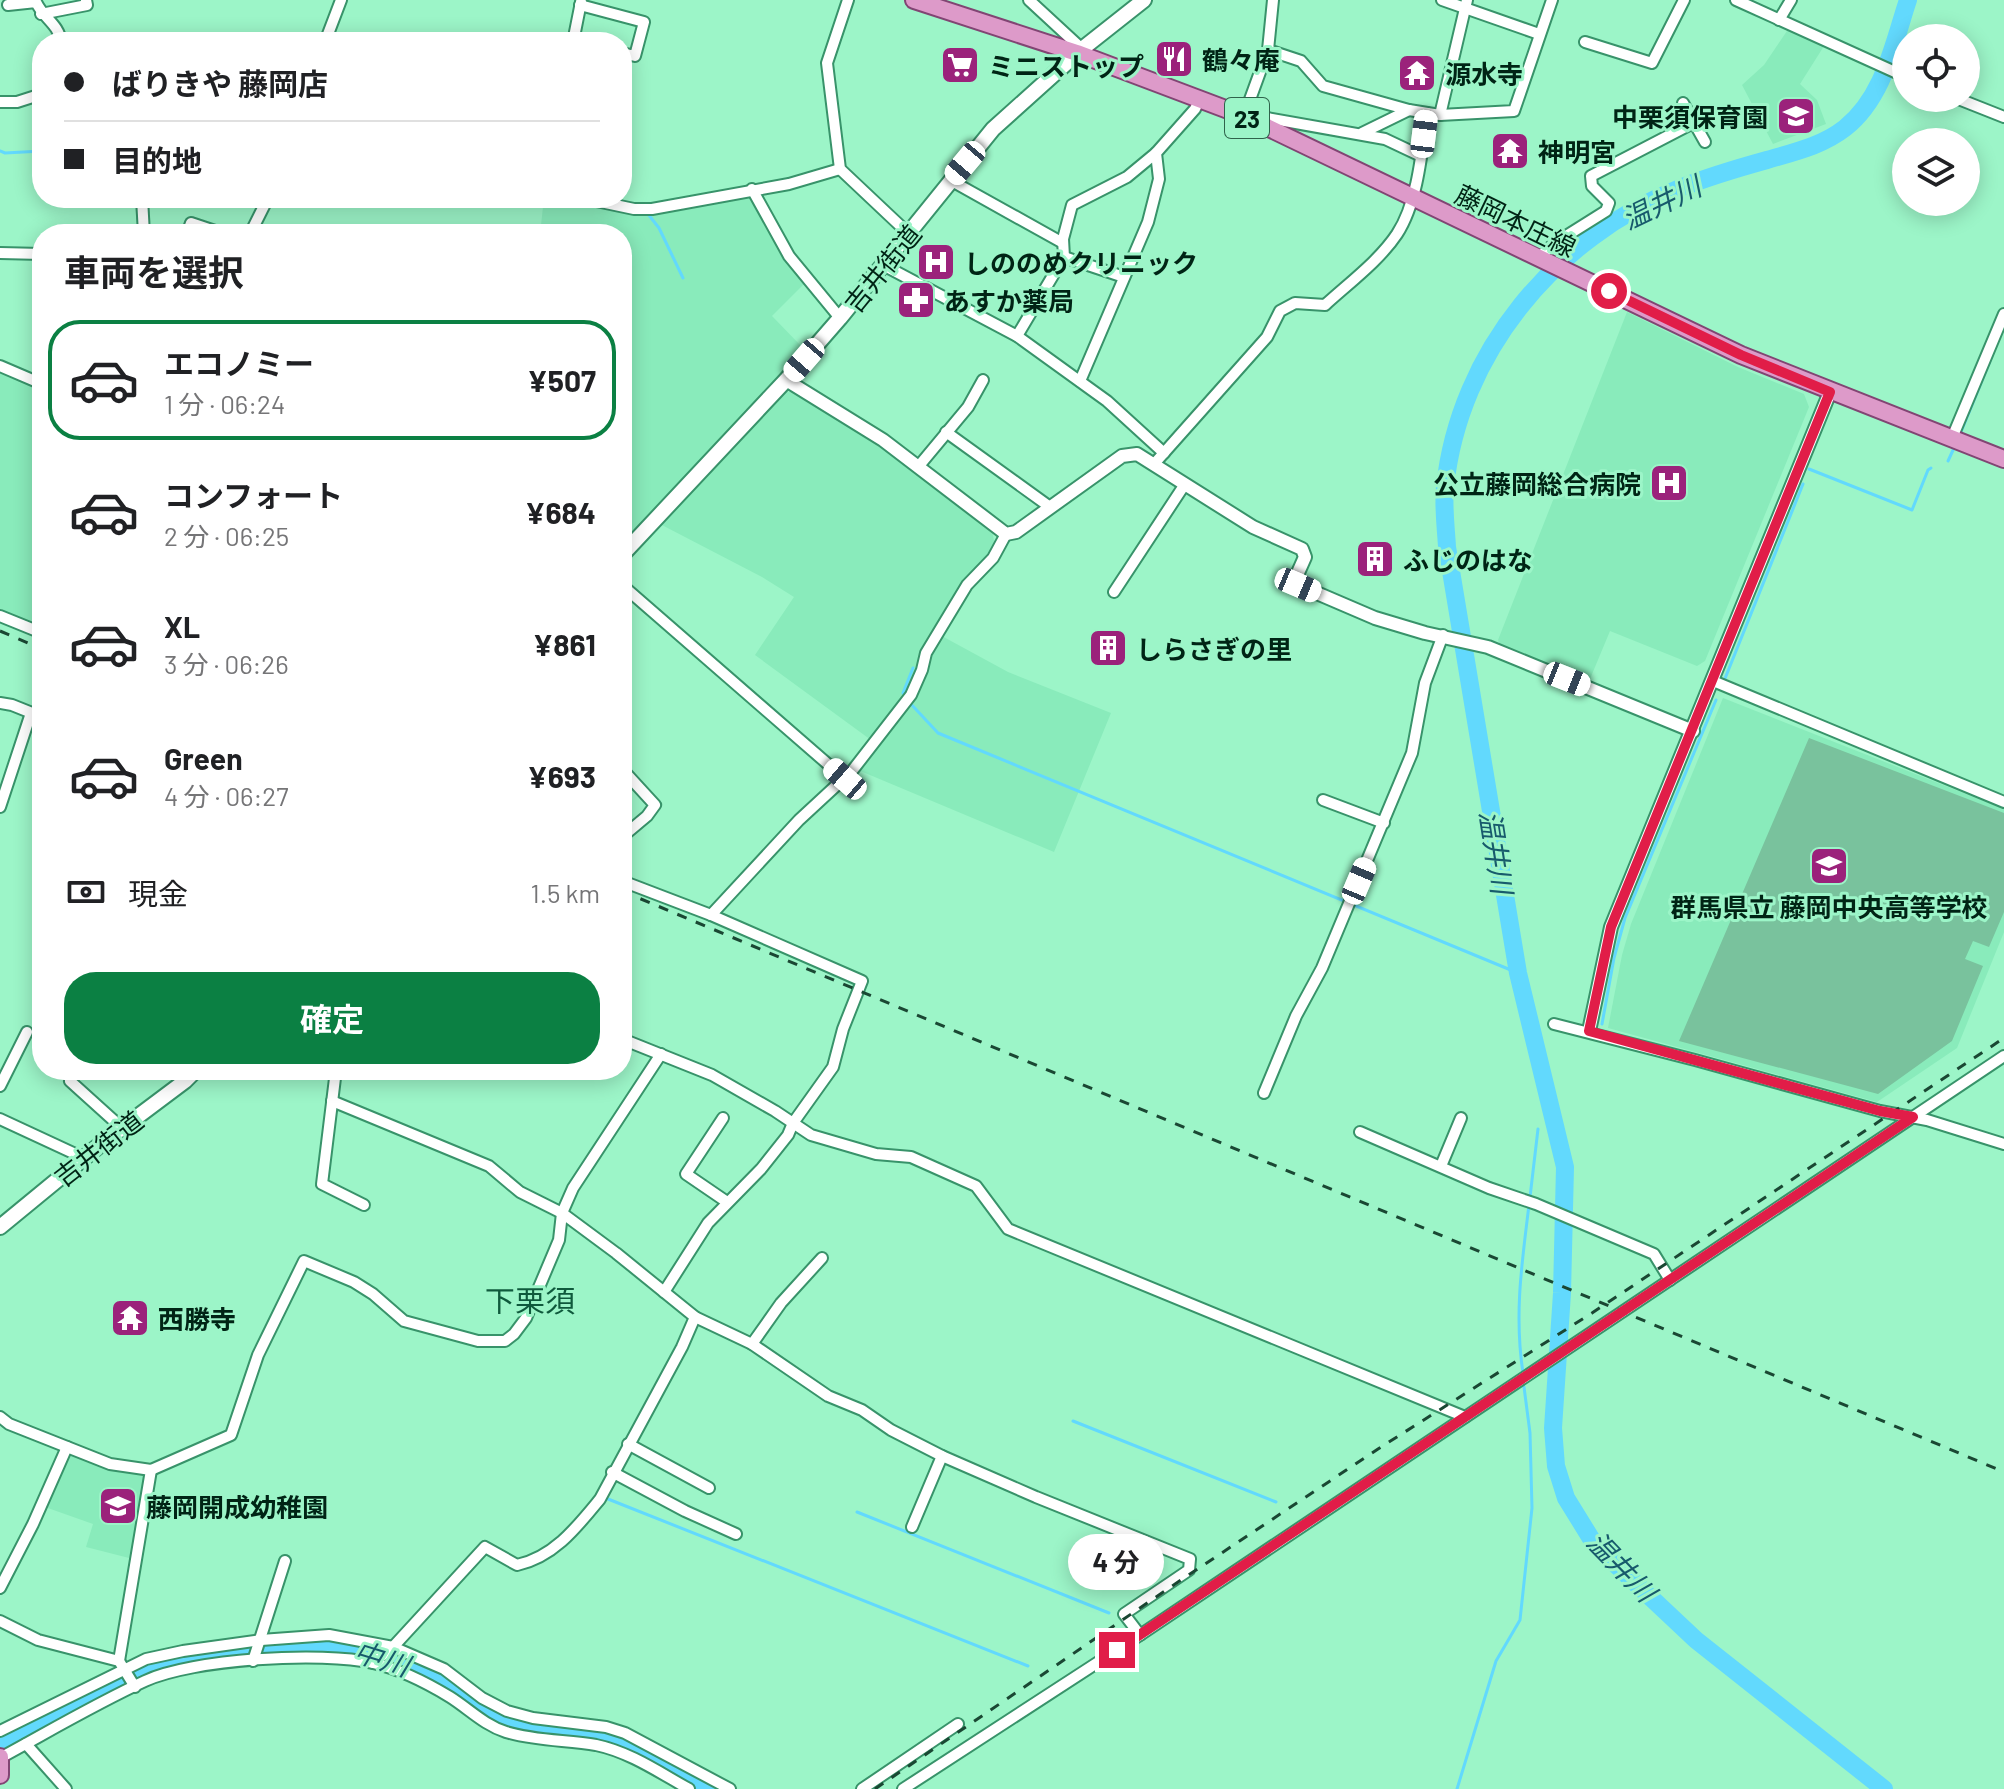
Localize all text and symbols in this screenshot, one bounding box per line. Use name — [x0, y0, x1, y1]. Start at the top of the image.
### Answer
map controls — [1892, 24, 1980, 216]
button: locate — [1892, 24, 1980, 112]
restaurant icon: 鶴々庵 — [1153, 38, 1195, 80]
supermarket icon: ミニストップ — [939, 44, 981, 86]
place label: 鶴々庵 — [1202, 44, 1280, 75]
place label: ミニストップ — [988, 50, 1144, 81]
temple icon: 源水寺 — [1396, 52, 1438, 94]
place label: 源水寺 — [1445, 58, 1523, 89]
text: ばりきや 藤岡店 — [112, 65, 328, 101]
school or university icon: 中栗須保育園 — [1775, 95, 1817, 137]
road number: 23 — [1225, 98, 1269, 138]
place label: 中栗須保育園 — [1612, 101, 1768, 132]
car — [1409, 109, 1439, 159]
button: layers — [1892, 128, 1980, 216]
temple icon: 神明宮 — [1489, 130, 1531, 172]
place label: 神明宮 — [1538, 136, 1616, 167]
car — [940, 137, 990, 189]
text: 目的地 — [112, 142, 202, 178]
water label: 温井川 — [1616, 167, 1709, 236]
street label: 藤岡本庄線 — [1451, 178, 1581, 262]
street label: 吉井街道 — [837, 218, 927, 318]
hospital icon: しののめクリニック — [915, 241, 957, 283]
place label: しののめクリニック — [964, 247, 1198, 278]
text: 車両を選択 — [64, 250, 244, 293]
route start — [1591, 273, 1627, 309]
pharmacy icon: あすか薬局 — [895, 279, 937, 321]
place label: あすか薬局 — [944, 285, 1074, 316]
car — [779, 334, 829, 386]
icon: car — [68, 344, 140, 416]
text: エコノミー — [164, 345, 314, 381]
text: ¥507 — [527, 362, 596, 398]
text: 1 分 · 06:24 — [164, 388, 285, 419]
hospital icon: 公立藤岡総合病院 — [1648, 462, 1690, 504]
place label: 公立藤岡総合病院 — [1433, 468, 1641, 499]
icon: car — [68, 476, 140, 548]
text: コンフォート — [164, 477, 343, 513]
text: ¥684 — [525, 494, 596, 530]
text: 2 分 · 06:25 — [164, 520, 289, 551]
building icon: ふじのはな — [1354, 538, 1396, 580]
place label: ふじのはな — [1403, 544, 1533, 575]
car — [1271, 565, 1325, 605]
icon: car — [68, 608, 140, 680]
text: XL — [164, 608, 200, 644]
text: ¥861 — [533, 626, 596, 662]
building icon: しらさぎの里 — [1087, 627, 1129, 669]
place label: しらさぎの里 — [1136, 633, 1292, 664]
text: 3 分 · 06:26 — [164, 648, 289, 679]
car — [1540, 659, 1594, 699]
icon: car — [68, 740, 140, 812]
text: Green — [164, 740, 243, 776]
car — [819, 754, 871, 804]
text: ¥693 — [527, 758, 596, 794]
text: 4 分 · 06:27 — [164, 780, 289, 811]
water label: 温井川 — [1474, 808, 1521, 899]
school or university icon: 群馬県立 藤岡中央高等学校 — [1808, 845, 1850, 887]
car — [1339, 854, 1379, 908]
icon: cash — [64, 870, 108, 914]
text: 現金 — [128, 875, 188, 911]
text: 1.5 km — [531, 877, 600, 908]
place label: 群馬県立 藤岡中央高等学校 — [1670, 891, 1988, 922]
button: 確定 — [64, 972, 600, 1064]
street label: 吉井街道 — [47, 1104, 149, 1192]
district label: 下栗須 — [485, 1282, 575, 1318]
temple icon: 西勝寺 — [109, 1297, 151, 1339]
place label: 西勝寺 — [158, 1303, 236, 1334]
school or university icon: 藤岡開成幼稚園 — [97, 1485, 139, 1527]
place label: 藤岡開成幼稚園 — [146, 1491, 328, 1522]
water label: 温井川 — [1581, 1524, 1665, 1610]
callout: 4 分 — [1069, 1534, 1165, 1590]
text: 4 分 — [1093, 1546, 1139, 1577]
route end — [1099, 1632, 1135, 1668]
water label: 中川 — [350, 1634, 417, 1683]

